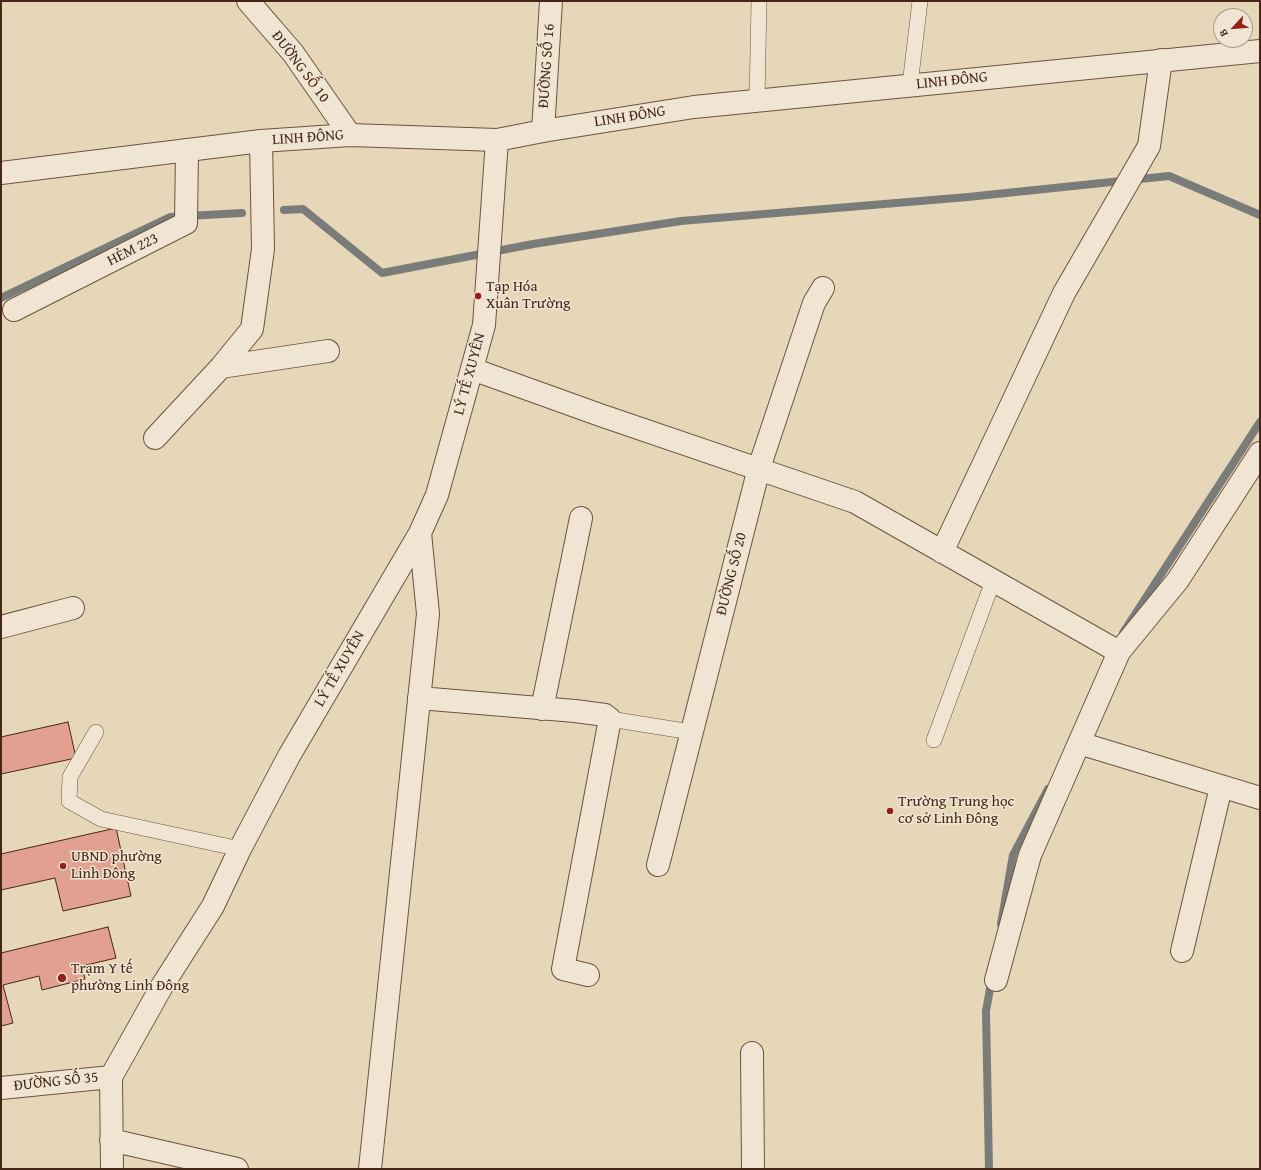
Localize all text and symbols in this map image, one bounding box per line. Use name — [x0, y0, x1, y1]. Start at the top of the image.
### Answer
north arrow — [1213, 8, 1253, 48]
street label: ĐƯỜNG SỐ 16 — [535, 23, 559, 109]
text: B — [1214, 26, 1232, 39]
street label: ĐƯỜNG SỐ 10 — [267, 28, 333, 106]
street label: LINH ĐÔNG — [915, 68, 989, 94]
street label: LINH ĐÔNG — [593, 102, 667, 132]
street label: LINH ĐÔNG — [272, 127, 344, 149]
street label: HẺM 223 — [104, 230, 162, 270]
place label: Tạp Hóa Xuân Trường — [486, 278, 571, 313]
marker: Tạp Hóa Xuân Trường — [473, 291, 483, 301]
street label: LÝ TẾ XUYÊN — [450, 331, 490, 417]
street label: ĐƯỜNG SỐ 20 — [713, 531, 751, 617]
street label: LÝ TẾ XUYÊN — [311, 628, 369, 710]
place label: Trường Trung học cơ sở Linh Đông — [898, 793, 1014, 828]
marker: Trường Trung học cơ sở Linh Đông — [885, 806, 895, 816]
place label: UBND phường Linh Đông — [71, 848, 162, 883]
marker: UBND phường Linh Đông — [58, 861, 68, 871]
place label: Trạm Y tế phường Linh Đông — [71, 960, 189, 995]
marker: Trạm Y tế phường Linh Đông — [56, 972, 68, 984]
street label: ĐƯỜNG SỐ 35 — [13, 1069, 99, 1095]

